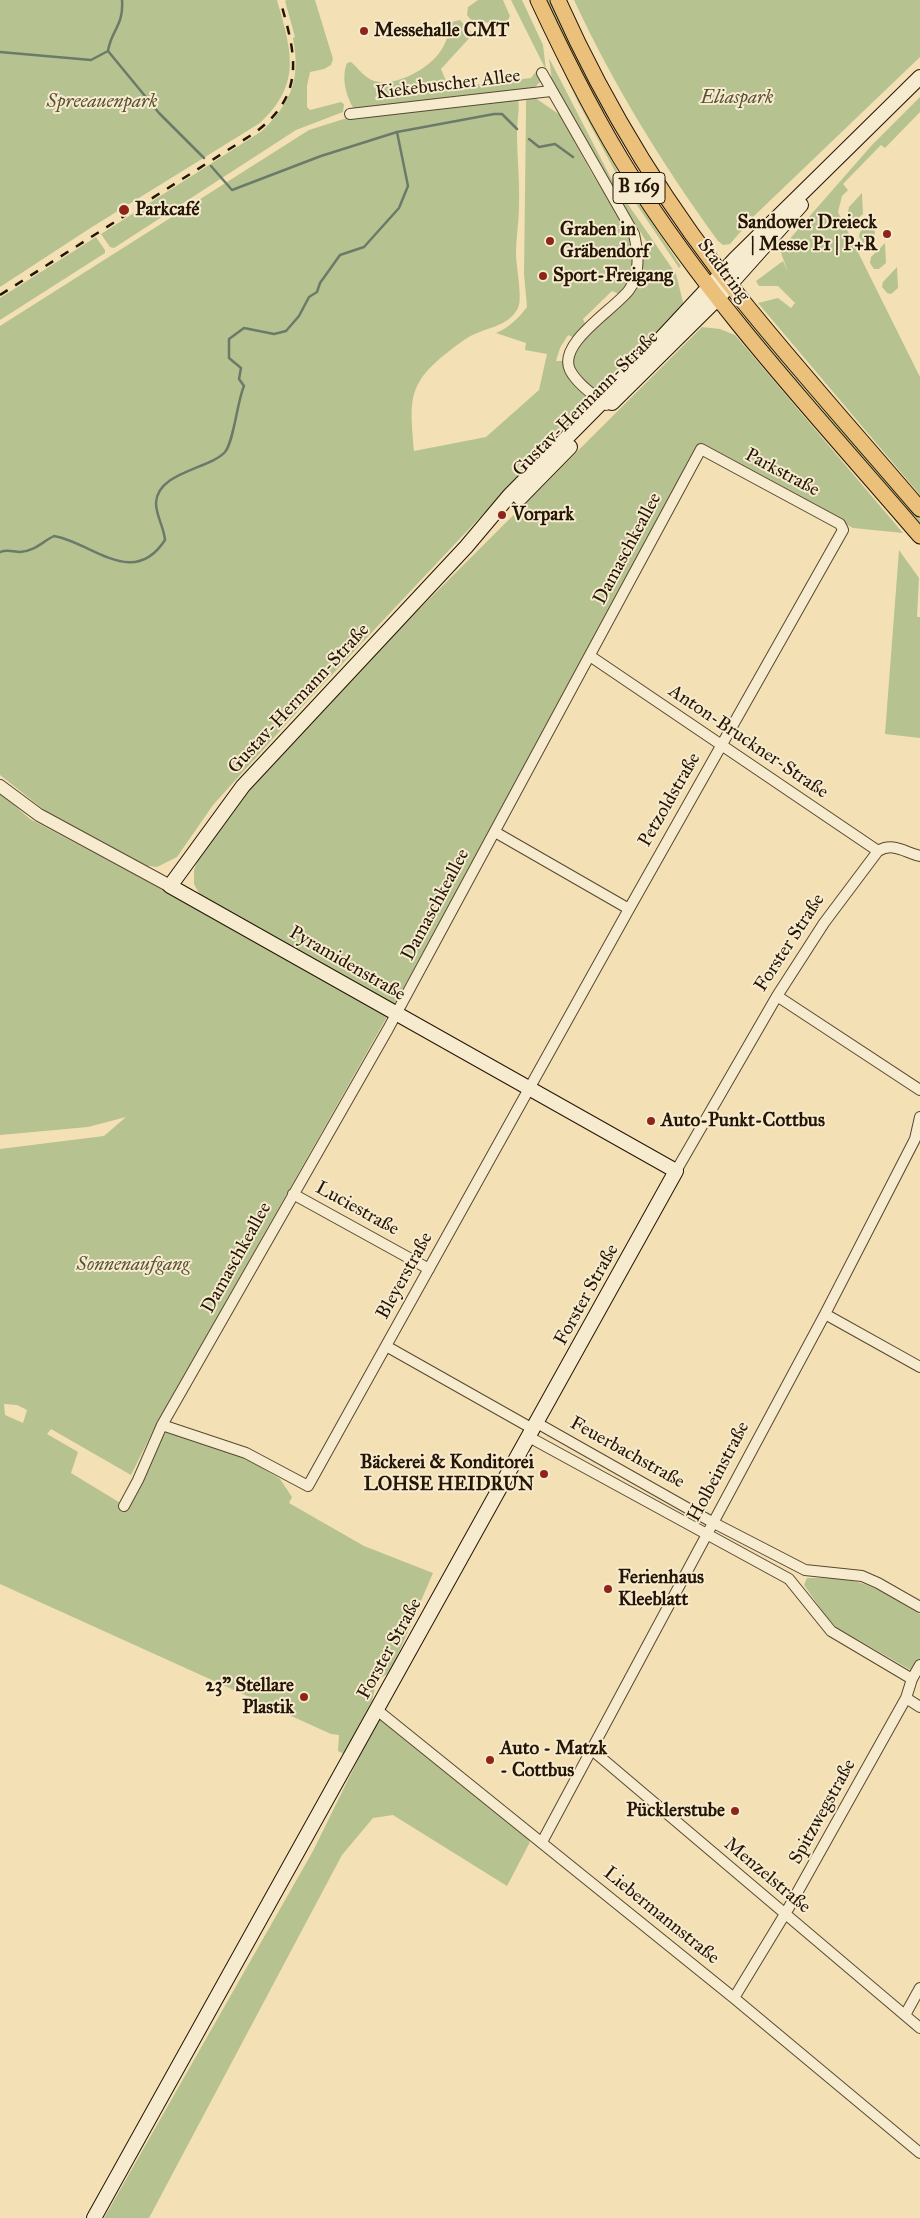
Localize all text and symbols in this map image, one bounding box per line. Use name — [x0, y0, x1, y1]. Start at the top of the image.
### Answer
place label: Messehalle CMT — [374, 20, 509, 42]
marker: Messehalle CMT — [358, 25, 370, 37]
street label: Kiekebuscher Allee — [374, 65, 522, 105]
park label: Eliaspark — [701, 87, 773, 109]
park label: Spreeauenpark — [47, 91, 157, 113]
road number: B 169 — [613, 172, 665, 204]
place label: Parkcafé — [135, 199, 199, 221]
marker: Parkcafé — [117, 203, 131, 217]
place label: Sandower Dreieck | Messe P1 | P+R — [737, 212, 877, 256]
place label: Graben in Gräbendorf — [560, 219, 649, 263]
marker: Sandower Dreieck | Messe P1 | P+R — [881, 228, 893, 240]
marker: Graben in Gräbendorf — [544, 235, 556, 247]
street label: Stadtring — [692, 235, 754, 307]
place label: Sport-Freigang — [553, 265, 673, 287]
marker: Sport-Freigang — [537, 270, 549, 282]
street label: Gustav-Hermann-Straße — [508, 326, 664, 482]
street label: Parkstraße — [741, 444, 823, 502]
street label: Damaschkeallee — [589, 489, 667, 609]
place label: Vorpark — [512, 504, 574, 526]
marker: Vorpark — [496, 509, 508, 521]
street label: Gustav-Hermann-Straße — [224, 619, 374, 779]
street label: Anton-Bruckner-Straße — [664, 680, 832, 804]
street label: Petzoldstraße — [634, 749, 706, 851]
street label: Damaschkeallee — [397, 845, 475, 965]
street label: Forster Straße — [750, 890, 830, 996]
street label: Pyramidenstraße — [285, 922, 409, 1006]
place label: Auto-Punkt-Cottbus — [661, 1110, 825, 1132]
marker: Auto-Punkt-Cottbus — [645, 1115, 657, 1127]
street label: Luciestraße — [311, 1177, 403, 1241]
street label: Damaschkeallee — [197, 1199, 277, 1317]
street label: Bleyerstraße — [372, 1229, 438, 1323]
street label: Forster Straße — [550, 1240, 624, 1350]
park label: Sonnenaufgang — [77, 1254, 189, 1276]
street label: Feuerbachstraße — [566, 1412, 688, 1494]
street label: Holbeinstraße — [683, 1418, 755, 1526]
place label: Bäckerei & Konditorei LOHSE HEIDRUN — [360, 1452, 534, 1496]
marker: Bäckerei & Konditorei LOHSE HEIDRUN — [538, 1468, 550, 1480]
place label: Ferienhaus Kleeblatt — [618, 1567, 704, 1611]
marker: Ferienhaus Kleeblatt — [602, 1583, 614, 1595]
street label: Forster Straße — [353, 1594, 427, 1704]
place label: 23" Stellare Plastik — [205, 1675, 294, 1719]
marker: 23" Stellare Plastik — [298, 1691, 310, 1703]
place label: Auto - Matzk - Cottbus — [500, 1738, 607, 1782]
marker: Auto - Matzk - Cottbus — [484, 1754, 496, 1766]
street label: Spitzwegstraße — [785, 1755, 861, 1869]
place label: Pücklerstube — [626, 1800, 725, 1822]
marker: Pücklerstube — [729, 1805, 741, 1817]
street label: Menzelstraße — [719, 1833, 815, 1919]
street label: Liebermannstraße — [598, 1862, 724, 1970]

